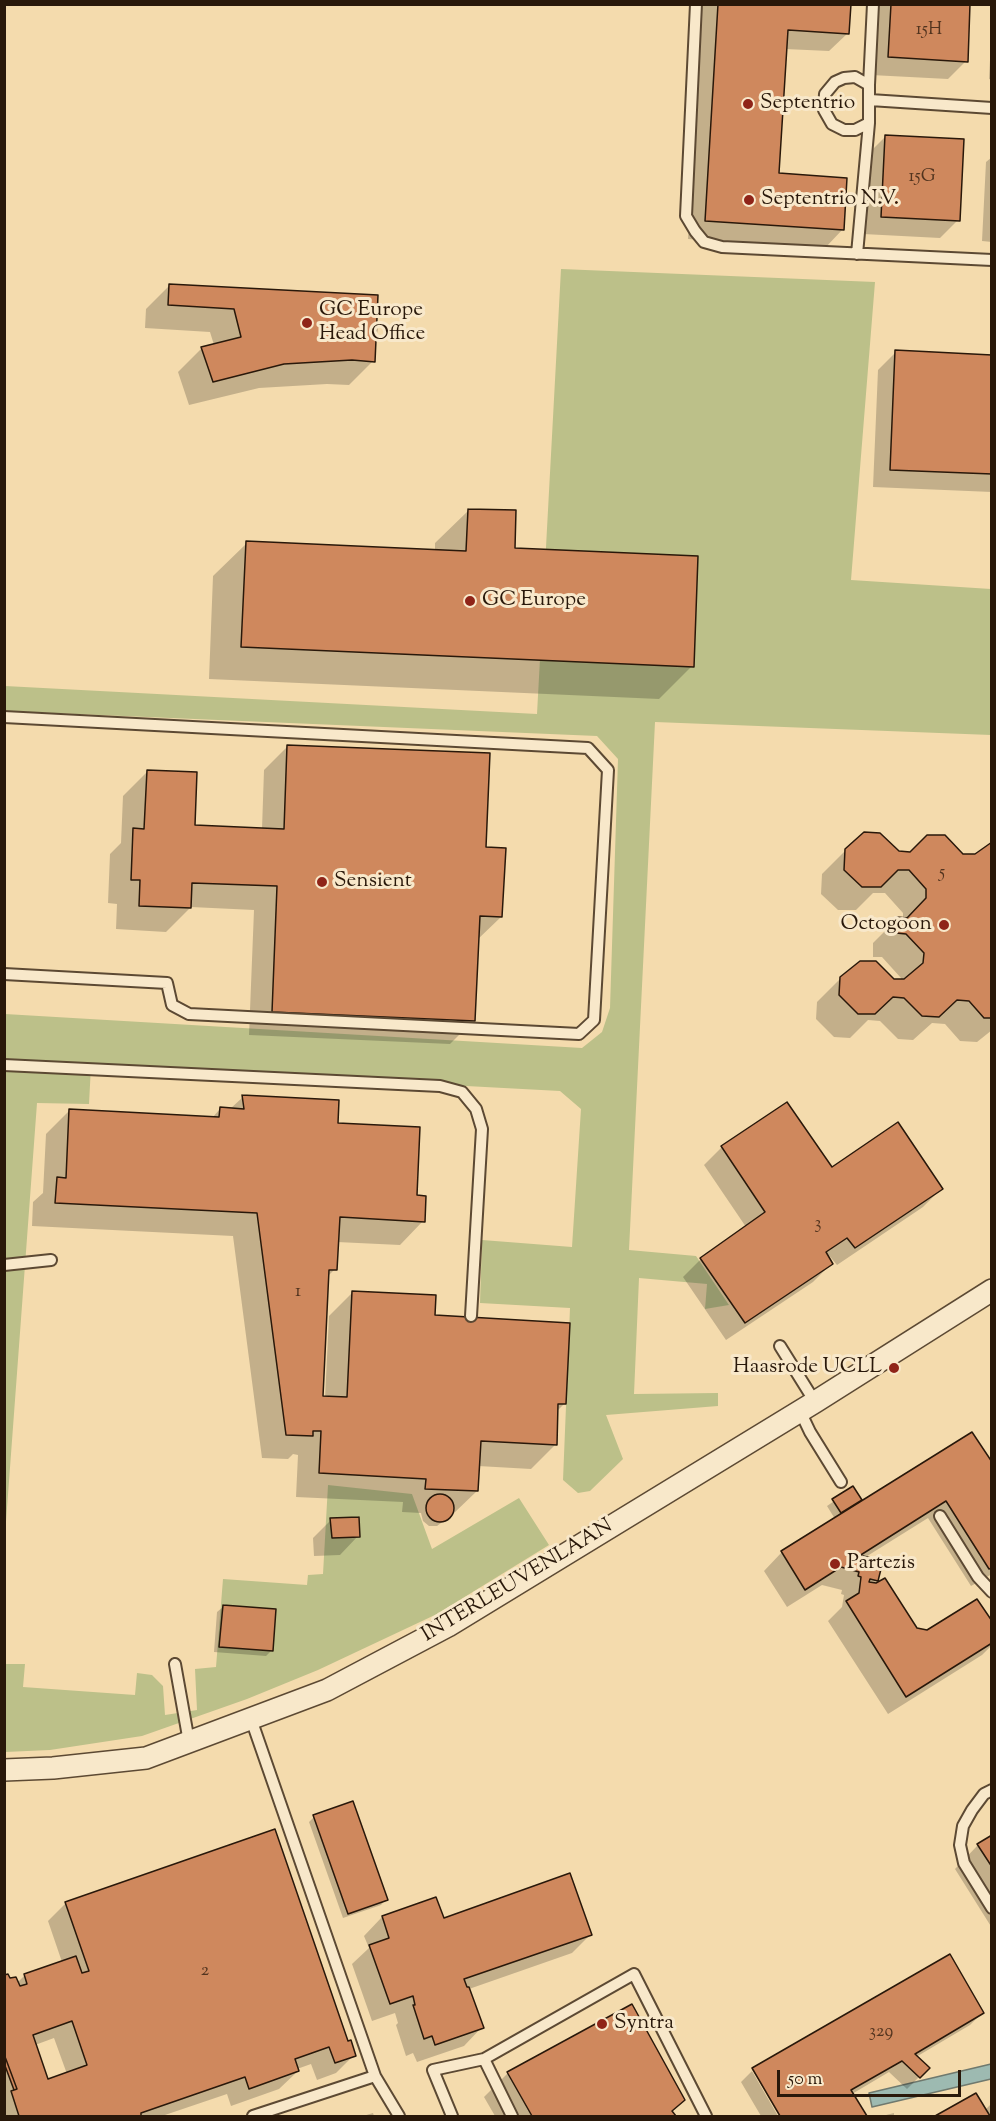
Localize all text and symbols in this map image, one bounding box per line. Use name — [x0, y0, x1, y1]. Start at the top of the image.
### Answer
house number: 15H — [916, 20, 942, 42]
place label: Septentrio — [760, 91, 855, 117]
marker: Septentrio — [741, 97, 755, 111]
house number: 15G — [909, 167, 935, 189]
place label: Septentrio N.V. — [761, 187, 899, 213]
marker: Septentrio N.V. — [742, 193, 756, 207]
place label: GC Europe Head Office — [319, 298, 425, 348]
marker: GC Europe Head Office — [300, 316, 314, 330]
place label: GC Europe — [482, 588, 586, 614]
marker: GC Europe — [463, 594, 477, 608]
house number: 5 — [939, 863, 945, 885]
place label: Sensient — [334, 869, 412, 895]
marker: Sensient — [315, 875, 329, 889]
place label: Octogoon — [841, 912, 932, 938]
marker: Octogoon — [937, 918, 951, 932]
house number: 3 — [814, 1214, 822, 1236]
house number: 1 — [295, 1282, 301, 1304]
place label: Haasrode UCLL — [733, 1355, 882, 1381]
marker: Haasrode UCLL — [887, 1361, 901, 1375]
street label: INTERLEUVENLAAN — [418, 1515, 618, 1649]
place label: Partezis — [847, 1551, 915, 1577]
marker: Partezis — [828, 1557, 842, 1571]
house number: 2 — [201, 1961, 209, 1983]
place label: Syntra — [614, 2011, 674, 2037]
marker: Syntra — [595, 2017, 609, 2031]
house number: 329 — [869, 2022, 893, 2044]
scale bar — [780, 2058, 964, 2096]
text: 50 m — [788, 2067, 822, 2093]

